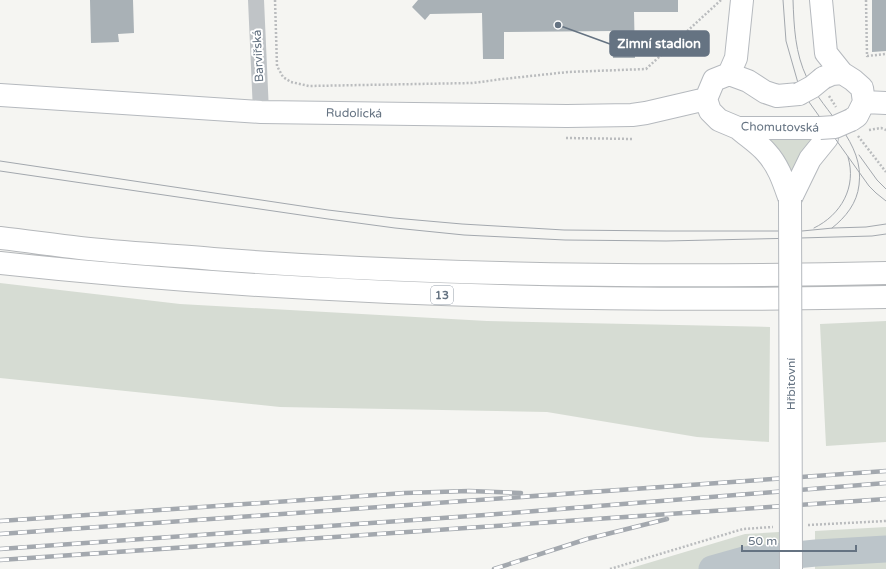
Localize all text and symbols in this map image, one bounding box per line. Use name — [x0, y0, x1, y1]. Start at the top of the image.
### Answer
street label: Barvířská — [250, 29, 266, 83]
callout: Zimní stadion — [610, 31, 709, 56]
text: Zimní stadion — [617, 36, 701, 52]
street label: Rudolická — [326, 106, 382, 120]
street label: Chomutovská — [741, 119, 819, 135]
road number: 13 — [431, 286, 453, 304]
street label: Hřbitovní — [784, 358, 798, 410]
scale bar — [742, 527, 856, 553]
text: 50 m — [748, 534, 777, 548]

